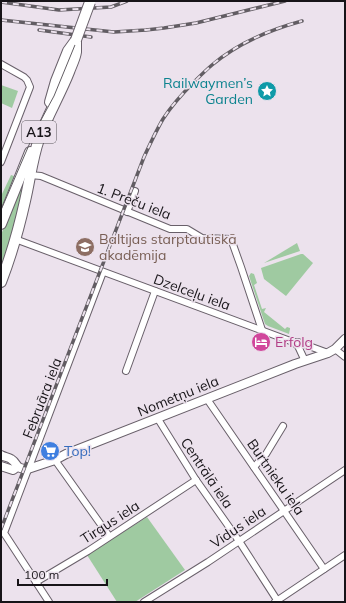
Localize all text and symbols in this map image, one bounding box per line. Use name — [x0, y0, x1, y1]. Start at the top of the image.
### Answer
place label: Railwaymen’s Garden — [163, 74, 253, 108]
place icon: Railwaymen’s Garden — [256, 80, 278, 102]
road number: A13 — [22, 121, 56, 143]
street label: 1. Preču iela — [94, 179, 174, 223]
place label: Baltijas starptautiskā akadēmija — [99, 230, 237, 264]
school or university icon: Baltijas starptautiskā akadēmija — [74, 236, 96, 258]
street label: Dzelceļu iela — [151, 270, 233, 314]
hotel icon: Erfolg — [250, 331, 272, 353]
place label: Erfolg — [275, 333, 313, 351]
street label: Februāra iela — [18, 355, 66, 441]
street label: Nometņu iela — [135, 372, 221, 420]
street label: Centrālā iela — [177, 434, 237, 512]
street label: Burtnieku iela — [243, 435, 309, 519]
supermarket icon: Top! — [39, 440, 61, 462]
place label: Top! — [64, 442, 91, 460]
street label: Tirgus iela — [77, 496, 143, 548]
street label: Vidus iela — [207, 502, 269, 552]
scale bar — [18, 561, 107, 587]
text: 100 m — [24, 567, 59, 582]

